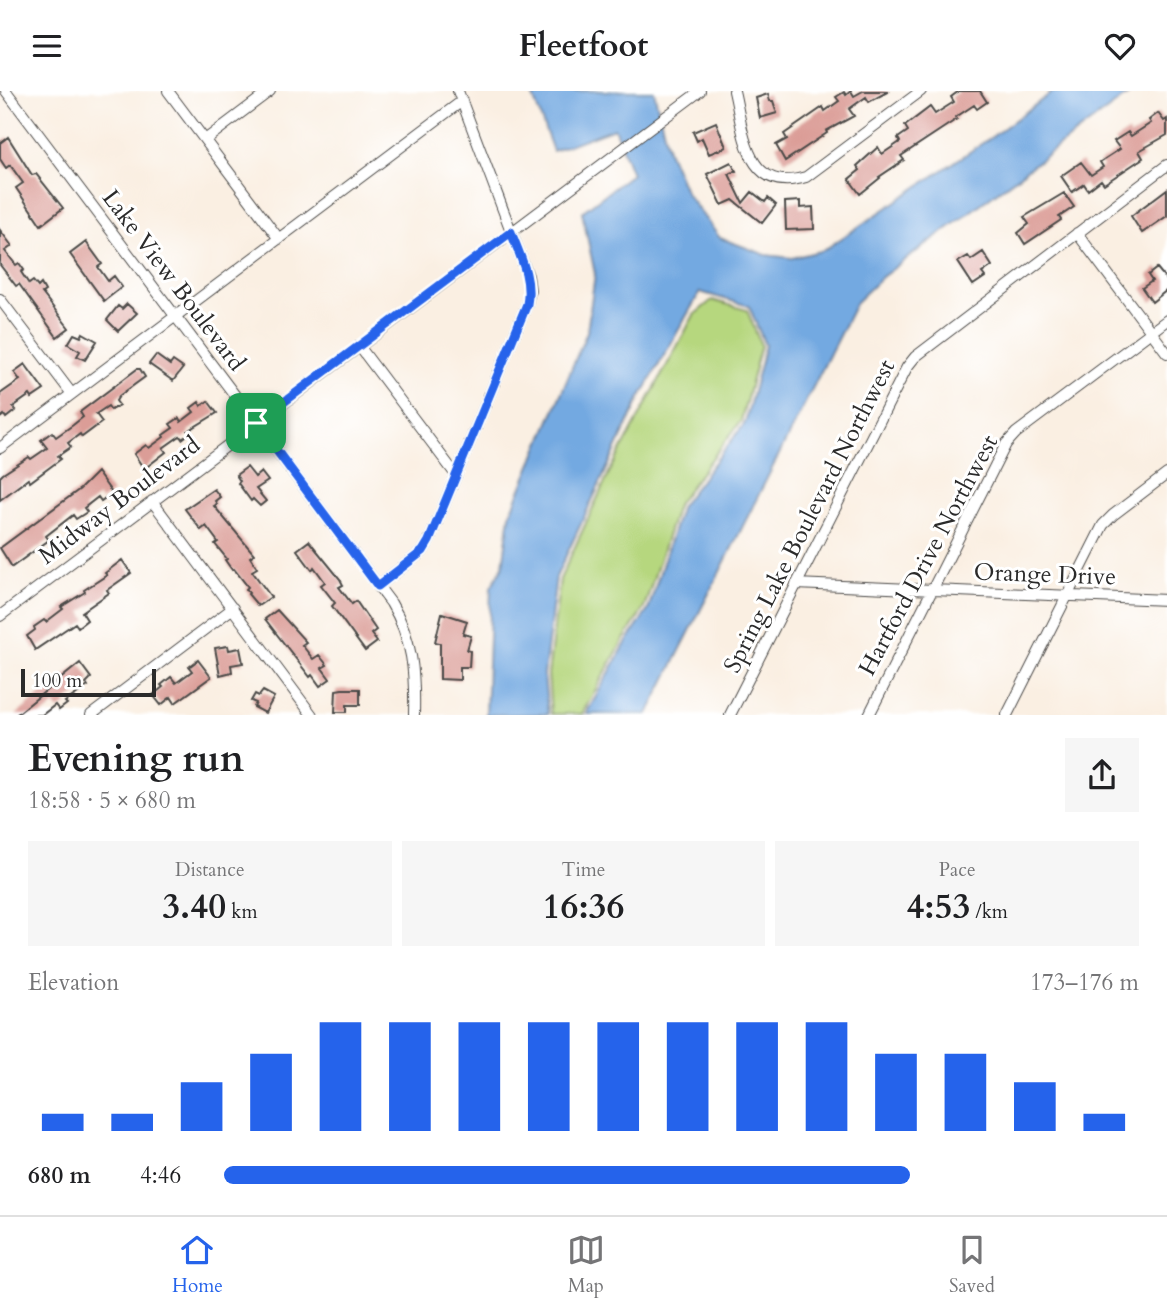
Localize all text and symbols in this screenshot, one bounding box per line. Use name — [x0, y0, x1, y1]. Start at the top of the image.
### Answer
text: Fleetfoot — [519, 24, 648, 68]
icon: menu — [28, 27, 66, 65]
icon: heart — [1101, 27, 1139, 65]
street label: Lake View Boulevard — [94, 183, 253, 378]
street label: Spring Lake Boulevard Northwest — [716, 354, 903, 679]
pin — [226, 393, 286, 453]
icon: arrive — [237, 404, 275, 442]
street label: Midway Boulevard — [32, 429, 207, 572]
street label: Hartford Drive Northwest — [851, 429, 1006, 681]
street label: Orange Drive — [973, 556, 1117, 593]
scale bar — [21, 666, 156, 697]
text: 100 m — [32, 668, 82, 694]
text: Evening run — [28, 733, 244, 785]
button: share — [1065, 738, 1139, 812]
text: 18:58 · 5 × 680 m — [28, 785, 196, 816]
text: Distance — [175, 857, 245, 883]
text: Time — [562, 857, 605, 883]
text: Pace — [939, 857, 976, 883]
text: 3.40 — [162, 883, 226, 931]
text: 16:36 — [543, 883, 624, 931]
text: 4:53 — [906, 883, 970, 931]
text: km — [226, 899, 257, 925]
text: /km — [970, 899, 1008, 925]
text: Elevation — [28, 967, 119, 998]
text: 173–176 m — [1030, 967, 1139, 998]
text: 680 m — [28, 1160, 91, 1191]
text: 4:46 — [140, 1160, 181, 1191]
tab: Home — [172, 1231, 223, 1299]
tab: Map — [567, 1231, 605, 1299]
tab: Saved — [949, 1231, 995, 1299]

